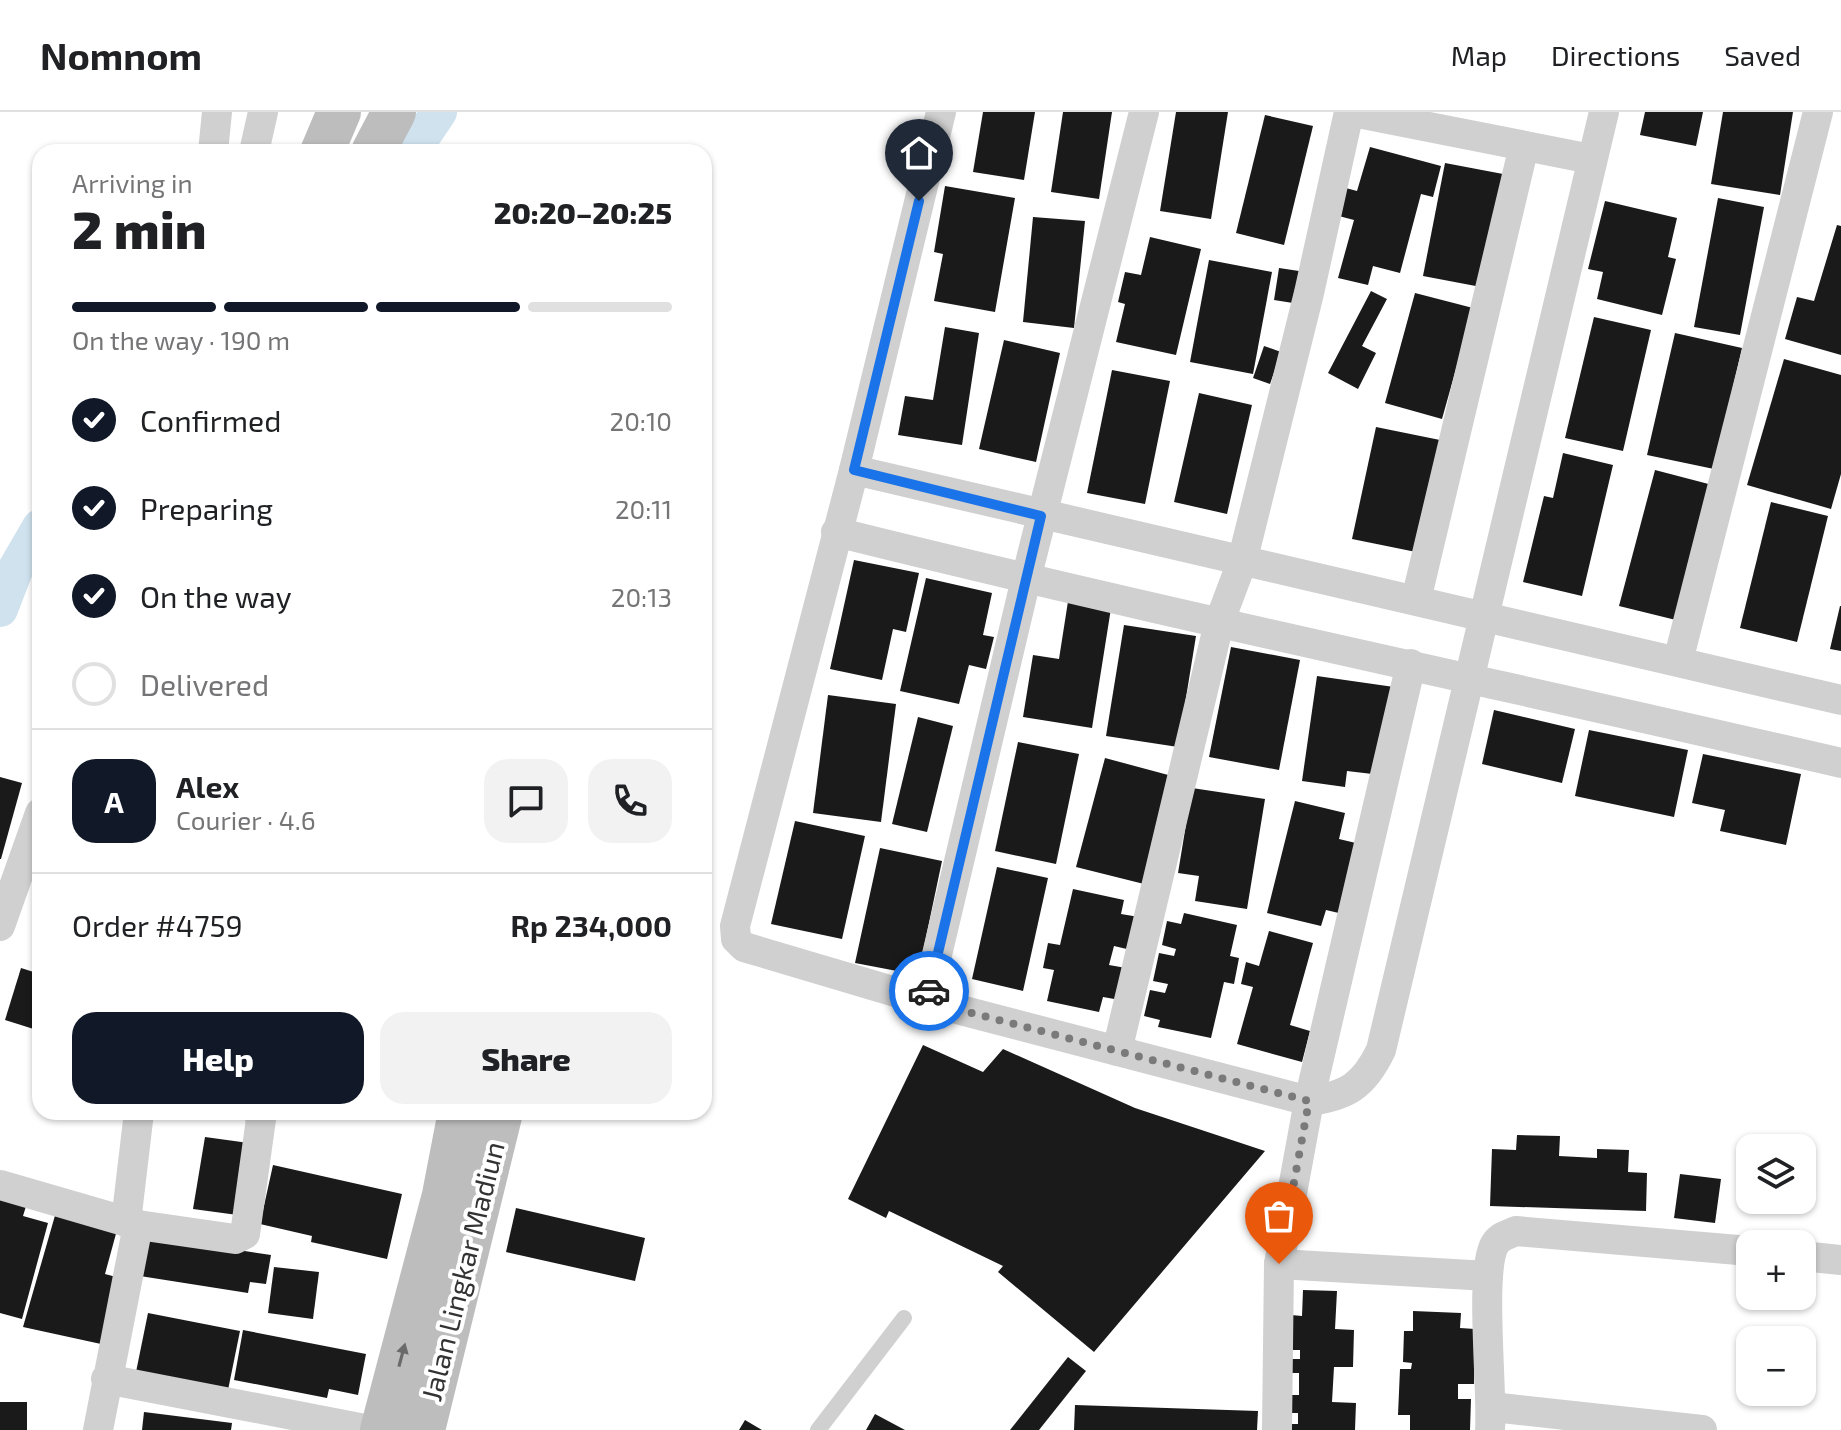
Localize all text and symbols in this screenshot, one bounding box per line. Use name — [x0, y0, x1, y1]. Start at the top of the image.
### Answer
text: Nomnom — [40, 32, 202, 78]
text: Map — [1451, 38, 1507, 72]
text: Directions — [1551, 38, 1680, 72]
text: Saved — [1724, 38, 1801, 72]
pin — [885, 119, 953, 201]
icon: home — [897, 131, 941, 175]
text: Arriving in — [72, 167, 193, 198]
text: 20:20–20:25 — [494, 194, 672, 230]
text: 2 min — [72, 197, 207, 259]
text: On the way · 190 m — [72, 324, 290, 355]
icon: check — [72, 398, 116, 442]
text: Confirmed — [140, 402, 281, 438]
text: 20:10 — [610, 405, 672, 436]
icon: check — [72, 486, 116, 530]
text: Preparing — [140, 490, 273, 526]
text: 20:11 — [615, 493, 672, 524]
icon: check — [72, 574, 116, 618]
text: On the way — [140, 578, 292, 614]
text: 20:13 — [611, 581, 672, 612]
text: Delivered — [140, 666, 269, 702]
button: chat — [484, 759, 568, 843]
button: phone — [588, 759, 672, 843]
text: Alex — [176, 768, 239, 804]
text: A — [104, 783, 124, 819]
text: Courier · 4.6 — [176, 804, 316, 835]
text: Order #4759 — [72, 907, 243, 943]
text: Rp 234,000 — [511, 907, 672, 943]
courier — [889, 951, 969, 1031]
icon: car — [907, 969, 951, 1013]
button: Help — [72, 1012, 364, 1104]
button: Share — [380, 1012, 672, 1104]
map controls — [1736, 1134, 1816, 1406]
button: layers — [1736, 1134, 1816, 1214]
street label: Jalan Lingkar Madiun — [413, 1138, 511, 1404]
pin — [1245, 1182, 1313, 1264]
icon: bag — [1257, 1194, 1301, 1238]
button: + — [1736, 1230, 1816, 1310]
button: − — [1736, 1326, 1816, 1406]
one-way arrow — [397, 1342, 409, 1367]

